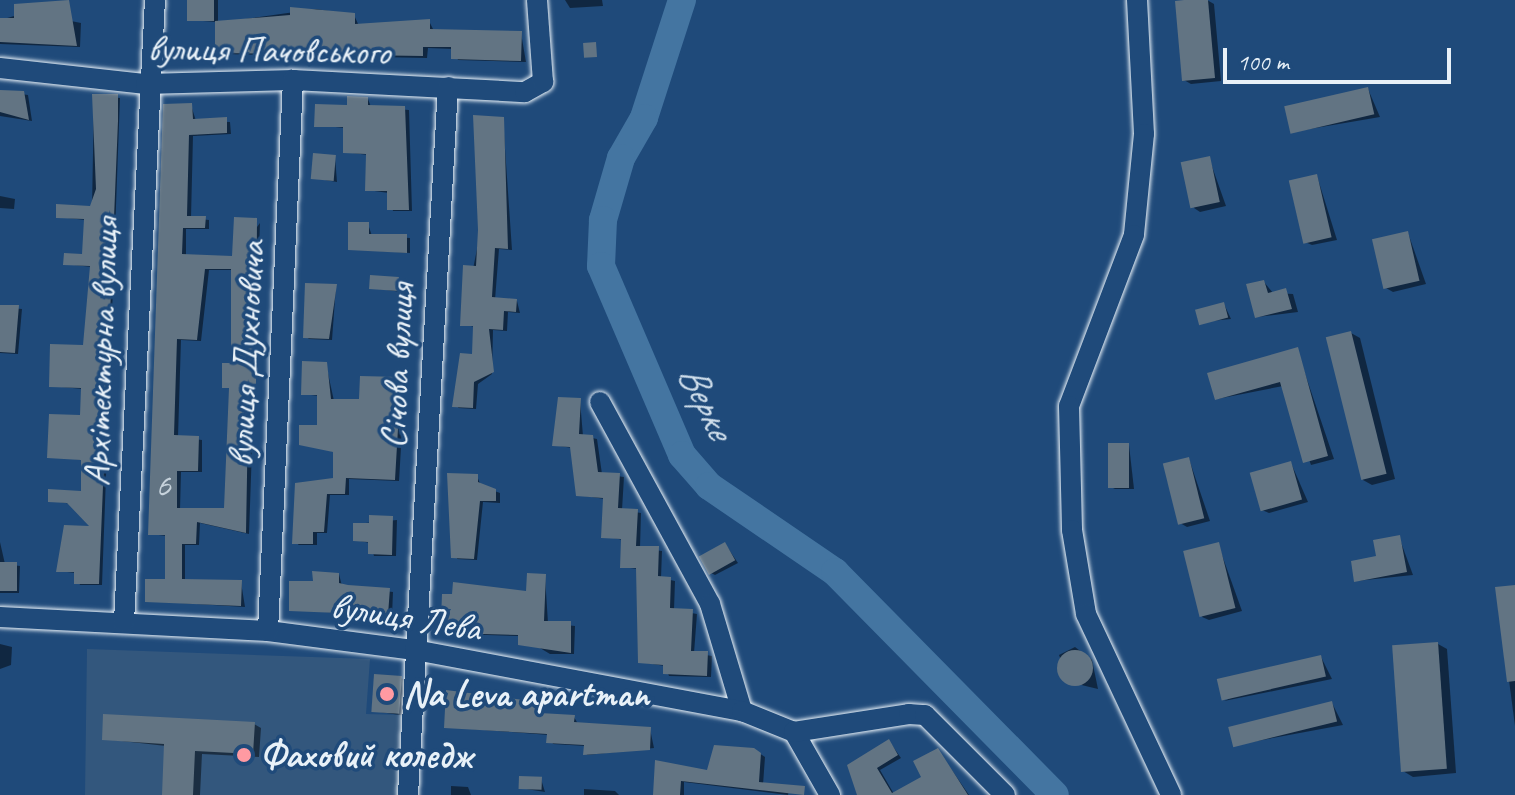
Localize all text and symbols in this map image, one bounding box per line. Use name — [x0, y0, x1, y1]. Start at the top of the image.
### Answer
street label: вулиця Пачовського — [147, 25, 391, 75]
scale bar — [1227, 32, 1455, 82]
text: 100 m — [1237, 47, 1289, 77]
street label: Архітектурна вулиця — [74, 218, 128, 486]
street label: вулиця Духновича — [217, 240, 275, 468]
street label: Січова вулиця — [370, 281, 424, 451]
water label: Верке — [668, 356, 744, 446]
house number: 6 — [155, 465, 171, 505]
street label: вулиця Лева — [328, 583, 484, 651]
place label: Na Leva apartman — [403, 671, 647, 717]
marker: Na Leva apartman — [378, 685, 396, 703]
place label: Фаховий коледж — [260, 732, 472, 778]
marker: Фаховий коледж — [235, 746, 253, 764]

